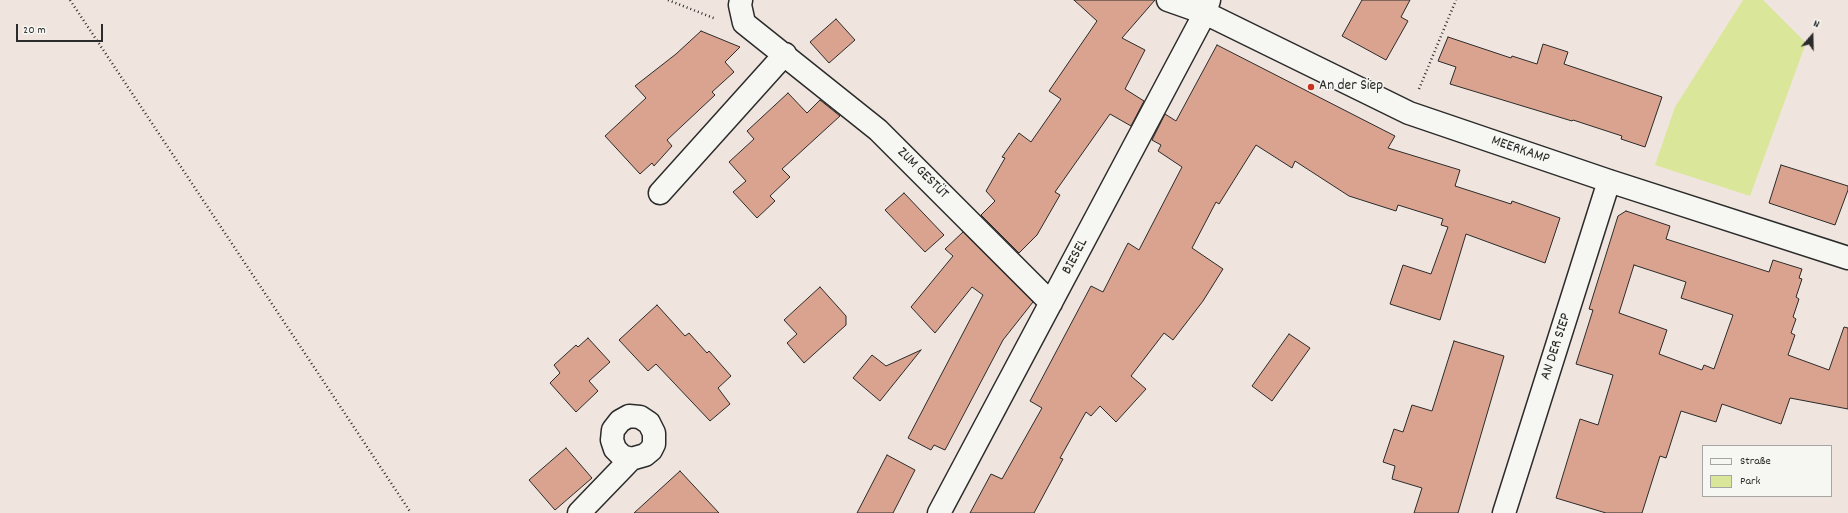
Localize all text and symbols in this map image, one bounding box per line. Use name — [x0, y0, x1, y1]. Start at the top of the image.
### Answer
scale bar — [18, 16, 105, 42]
north arrow — [1792, 16, 1832, 56]
text: N — [1811, 16, 1821, 33]
text: 20 m — [23, 22, 46, 39]
place label: An der Siep — [1319, 78, 1383, 96]
marker: An der Siep — [1306, 82, 1316, 92]
street label: MEERKAMP — [1488, 133, 1552, 169]
street label: ZUM GESTÜT — [892, 144, 952, 204]
street label: BIESEL — [1059, 236, 1093, 278]
street label: AN DER SIEP — [1538, 311, 1576, 383]
legend — [1702, 445, 1832, 497]
text: Straße — [1740, 453, 1771, 470]
text: Park — [1740, 473, 1760, 490]

